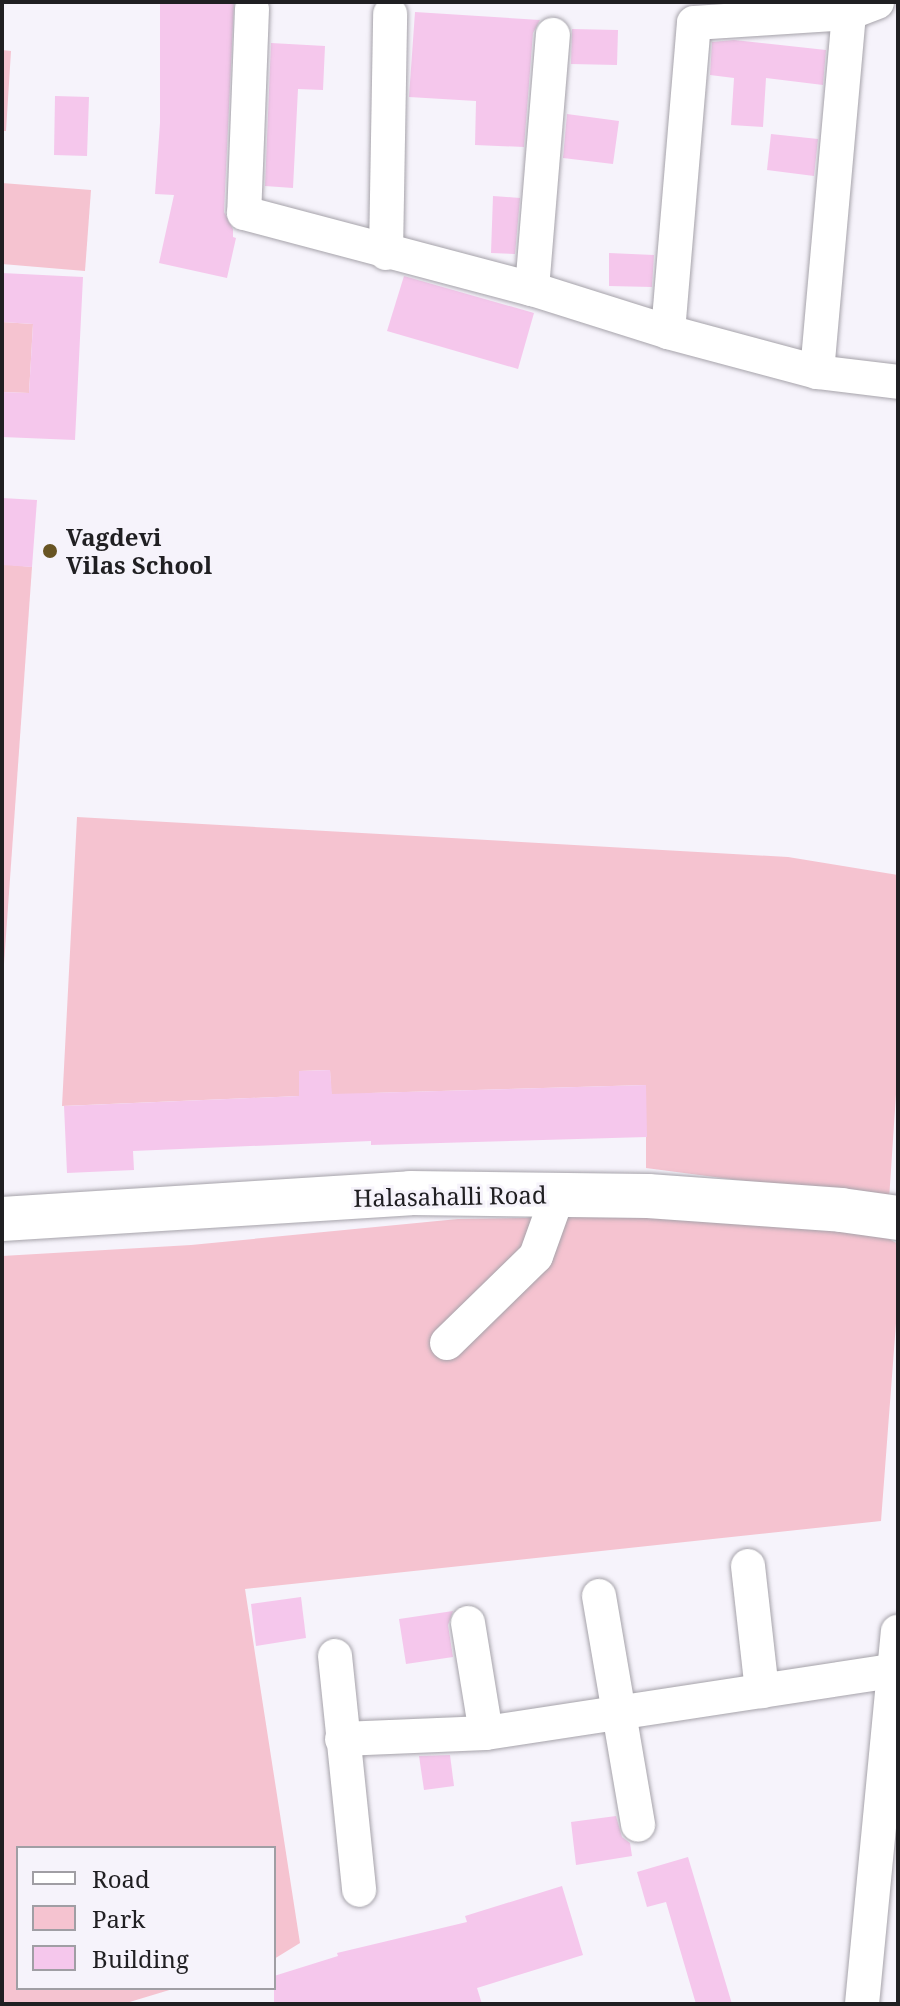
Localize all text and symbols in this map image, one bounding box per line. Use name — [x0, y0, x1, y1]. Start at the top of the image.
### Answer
place label: Vagdevi Vilas School — [66, 523, 212, 579]
marker: Vagdevi Vilas School — [41, 542, 59, 560]
street label: Halasahalli Road — [353, 1180, 547, 1212]
legend — [16, 1846, 276, 1990]
text: Road — [92, 1862, 150, 1895]
text: Park — [92, 1902, 145, 1935]
text: Building — [92, 1942, 189, 1975]

